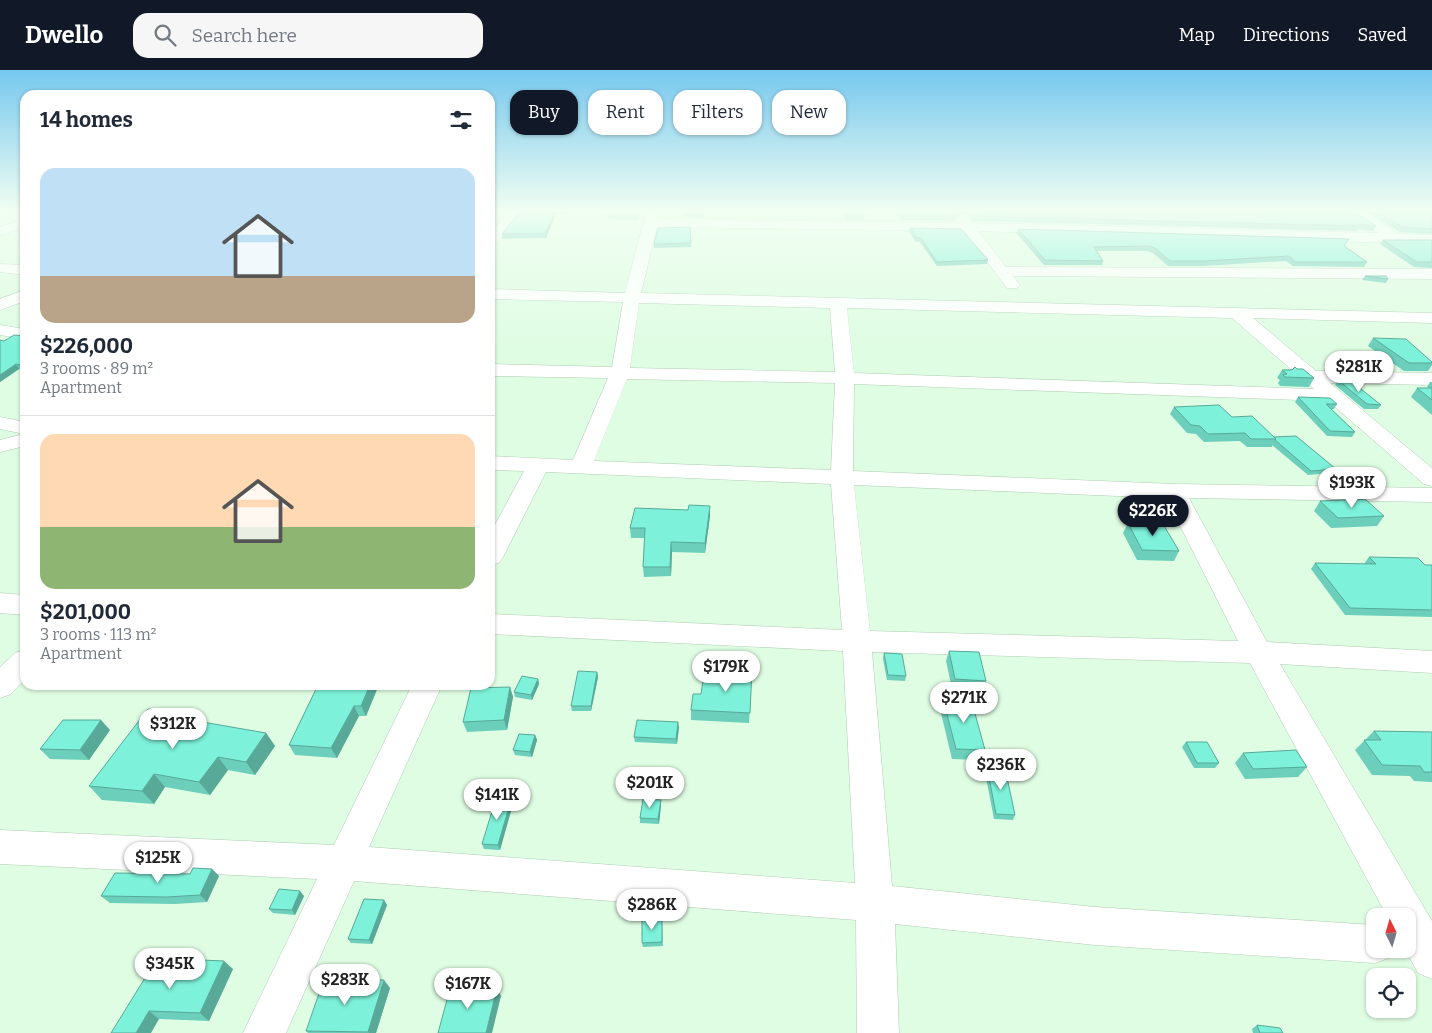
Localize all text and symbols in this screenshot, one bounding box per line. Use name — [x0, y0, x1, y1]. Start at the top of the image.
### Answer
search box — [133, 13, 483, 58]
text: Dwello — [25, 21, 103, 49]
icon: search — [151, 21, 179, 49]
text: Search here — [191, 24, 297, 47]
text: Map — [1179, 24, 1215, 46]
text: Directions — [1243, 24, 1330, 46]
text: Saved — [1358, 24, 1407, 46]
chip: Buy — [510, 90, 578, 135]
chip: Rent — [588, 90, 663, 135]
chip: Filters — [673, 90, 762, 135]
chip: New — [772, 90, 846, 135]
icon: filters — [447, 106, 475, 134]
text: 14 homes — [40, 107, 133, 133]
icon: home — [213, 201, 303, 291]
text: $226,000 — [40, 333, 133, 359]
pin: $281K — [1324, 350, 1394, 393]
text: $281K — [1336, 357, 1382, 376]
text: 3 rooms · 89 m² — [40, 359, 153, 378]
text: Apartment — [40, 378, 122, 397]
icon: home — [213, 466, 303, 556]
pin: $193K — [1317, 466, 1387, 509]
text: $193K — [1329, 473, 1375, 492]
pin: $226K — [1118, 494, 1188, 537]
text: $226K — [1129, 501, 1177, 520]
text: $201,000 — [40, 599, 131, 625]
text: 3 rooms · 113 m² — [40, 625, 156, 644]
text: Apartment — [40, 644, 122, 663]
pin: $179K — [691, 650, 761, 693]
text: $179K — [703, 657, 749, 676]
pin: $271K — [929, 682, 999, 724]
text: $271K — [941, 688, 987, 707]
pin: $312K — [138, 708, 208, 750]
text: $312K — [150, 714, 196, 733]
pin: $236K — [966, 748, 1036, 791]
text: $236K — [977, 755, 1025, 774]
pin: $201K — [615, 766, 685, 809]
text: $201K — [626, 773, 674, 792]
pin: $141K — [462, 778, 532, 821]
text: $141K — [475, 785, 519, 804]
pin: $125K — [123, 842, 193, 884]
text: $125K — [135, 848, 181, 867]
pin: $286K — [617, 888, 687, 931]
text: $286K — [627, 895, 677, 914]
north arrow — [1366, 908, 1416, 958]
map controls — [1366, 908, 1416, 1018]
pin: $345K — [135, 948, 205, 990]
text: $345K — [146, 954, 194, 973]
pin: $283K — [310, 964, 380, 1006]
pin: $167K — [433, 968, 503, 1010]
button: locate — [1366, 968, 1416, 1018]
text: $283K — [321, 970, 369, 989]
text: $167K — [445, 974, 491, 993]

